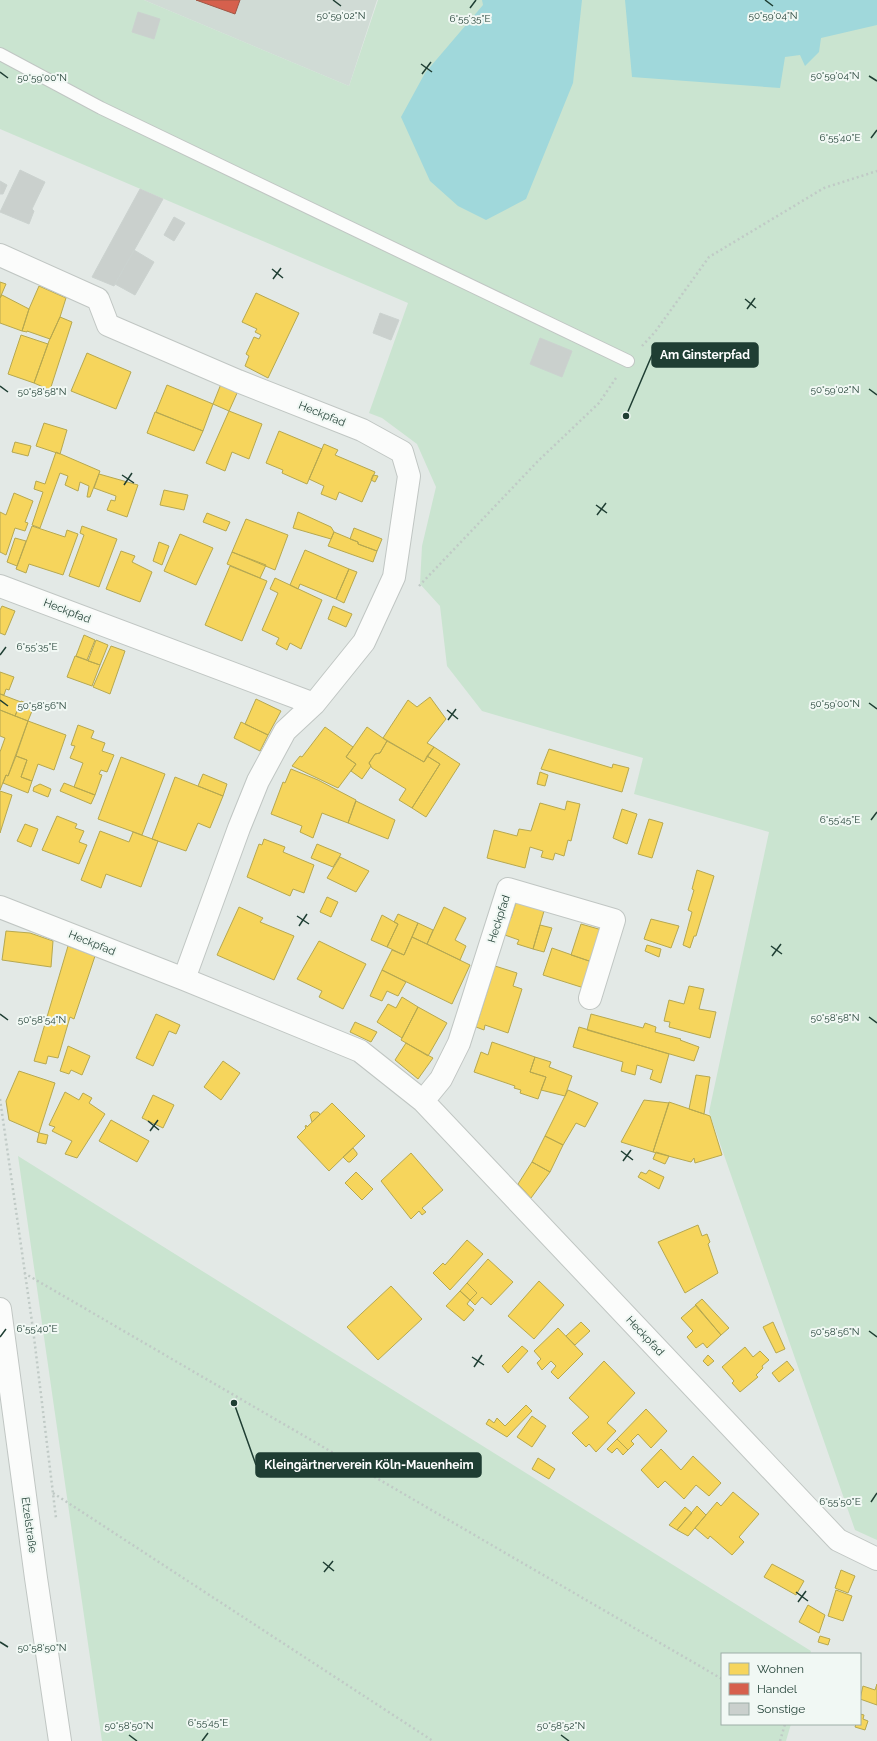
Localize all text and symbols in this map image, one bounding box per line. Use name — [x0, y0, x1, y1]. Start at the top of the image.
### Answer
text: 50°59'02"N — [317, 10, 365, 21]
text: 50°59'04"N — [748, 10, 798, 21]
text: 6°55'35"E — [449, 13, 491, 24]
text: 50°59'04"N — [810, 70, 860, 81]
text: 50°59'00"N — [17, 72, 67, 83]
text: 6°55'40"E — [819, 132, 861, 143]
callout: Am Ginsterpfad — [652, 343, 758, 367]
text: Am Ginsterpfad — [660, 348, 750, 362]
text: 50°59'02"N — [811, 384, 859, 395]
text: 50°58'58"N — [17, 386, 67, 397]
street label: Heckpfad — [297, 399, 348, 429]
street label: Heckpfad — [42, 596, 93, 626]
text: 6°55'35"E — [16, 641, 58, 652]
text: 50°59'00"N — [810, 698, 860, 709]
text: 50°58'56"N — [17, 700, 67, 711]
text: 6°55'45"E — [820, 814, 860, 825]
street label: Heckpfad — [485, 893, 513, 945]
street label: Heckpfad — [67, 928, 118, 958]
text: 50°58'58"N — [810, 1012, 860, 1023]
text: 50°58'54"N — [18, 1014, 66, 1025]
street label: Heckpfad — [623, 1313, 667, 1359]
text: 6°55'40"E — [16, 1323, 58, 1334]
text: 50°58'56"N — [810, 1326, 860, 1337]
callout: Kleingärtnerverein Köln-Mauenheim — [256, 1453, 481, 1477]
text: Kleingärtnerverein Köln-Mauenheim — [264, 1458, 474, 1472]
street label: Etzelstraße — [19, 1496, 39, 1554]
text: 6°55'50"E — [819, 1496, 861, 1507]
text: 50°58'50"N — [17, 1642, 67, 1653]
legend — [721, 1653, 861, 1725]
text: Wohnen — [757, 1662, 804, 1676]
text: Handel — [757, 1682, 798, 1696]
text: Sonstige — [757, 1702, 805, 1716]
text: 6°55'45"E — [188, 1717, 228, 1728]
text: 50°58'50"N — [104, 1720, 154, 1731]
text: 50°58'52"N — [537, 1720, 585, 1731]

